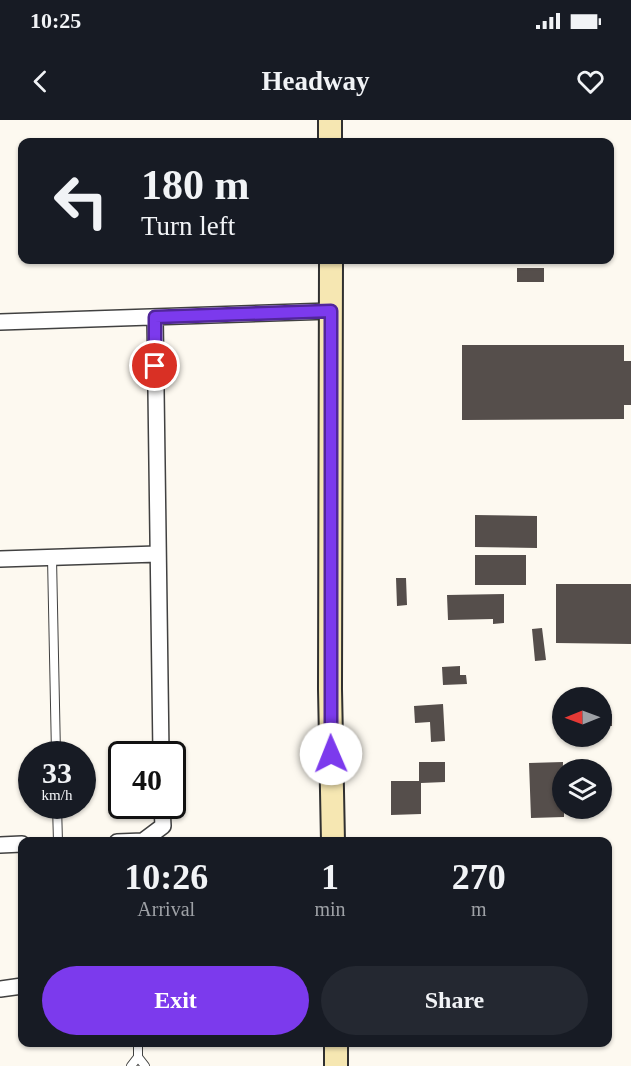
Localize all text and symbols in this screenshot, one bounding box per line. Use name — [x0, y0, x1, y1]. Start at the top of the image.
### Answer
text: 10:25 — [30, 8, 81, 33]
icon: back — [24, 65, 57, 98]
icon: heart — [574, 65, 607, 98]
text: Headway — [262, 66, 370, 96]
icon: left — [42, 162, 120, 240]
text: 180 m — [141, 162, 250, 208]
text: Turn left — [141, 211, 235, 241]
pin — [129, 340, 180, 391]
icon: arrive — [138, 349, 171, 382]
north arrow — [552, 687, 612, 747]
map controls — [552, 687, 612, 819]
position arrow — [299, 722, 363, 786]
speed limit sign: 40 — [108, 741, 186, 819]
text: 33 — [42, 756, 72, 789]
button: layers — [552, 759, 612, 819]
text: km/h — [42, 787, 72, 803]
text: 10:26 — [124, 857, 208, 897]
text: 1 — [321, 857, 339, 897]
text: 270 — [452, 857, 506, 897]
text: Arrival — [137, 898, 195, 920]
text: min — [314, 898, 346, 920]
text: m — [471, 898, 487, 920]
button: Exit — [42, 966, 309, 1035]
button: Share — [321, 966, 588, 1035]

